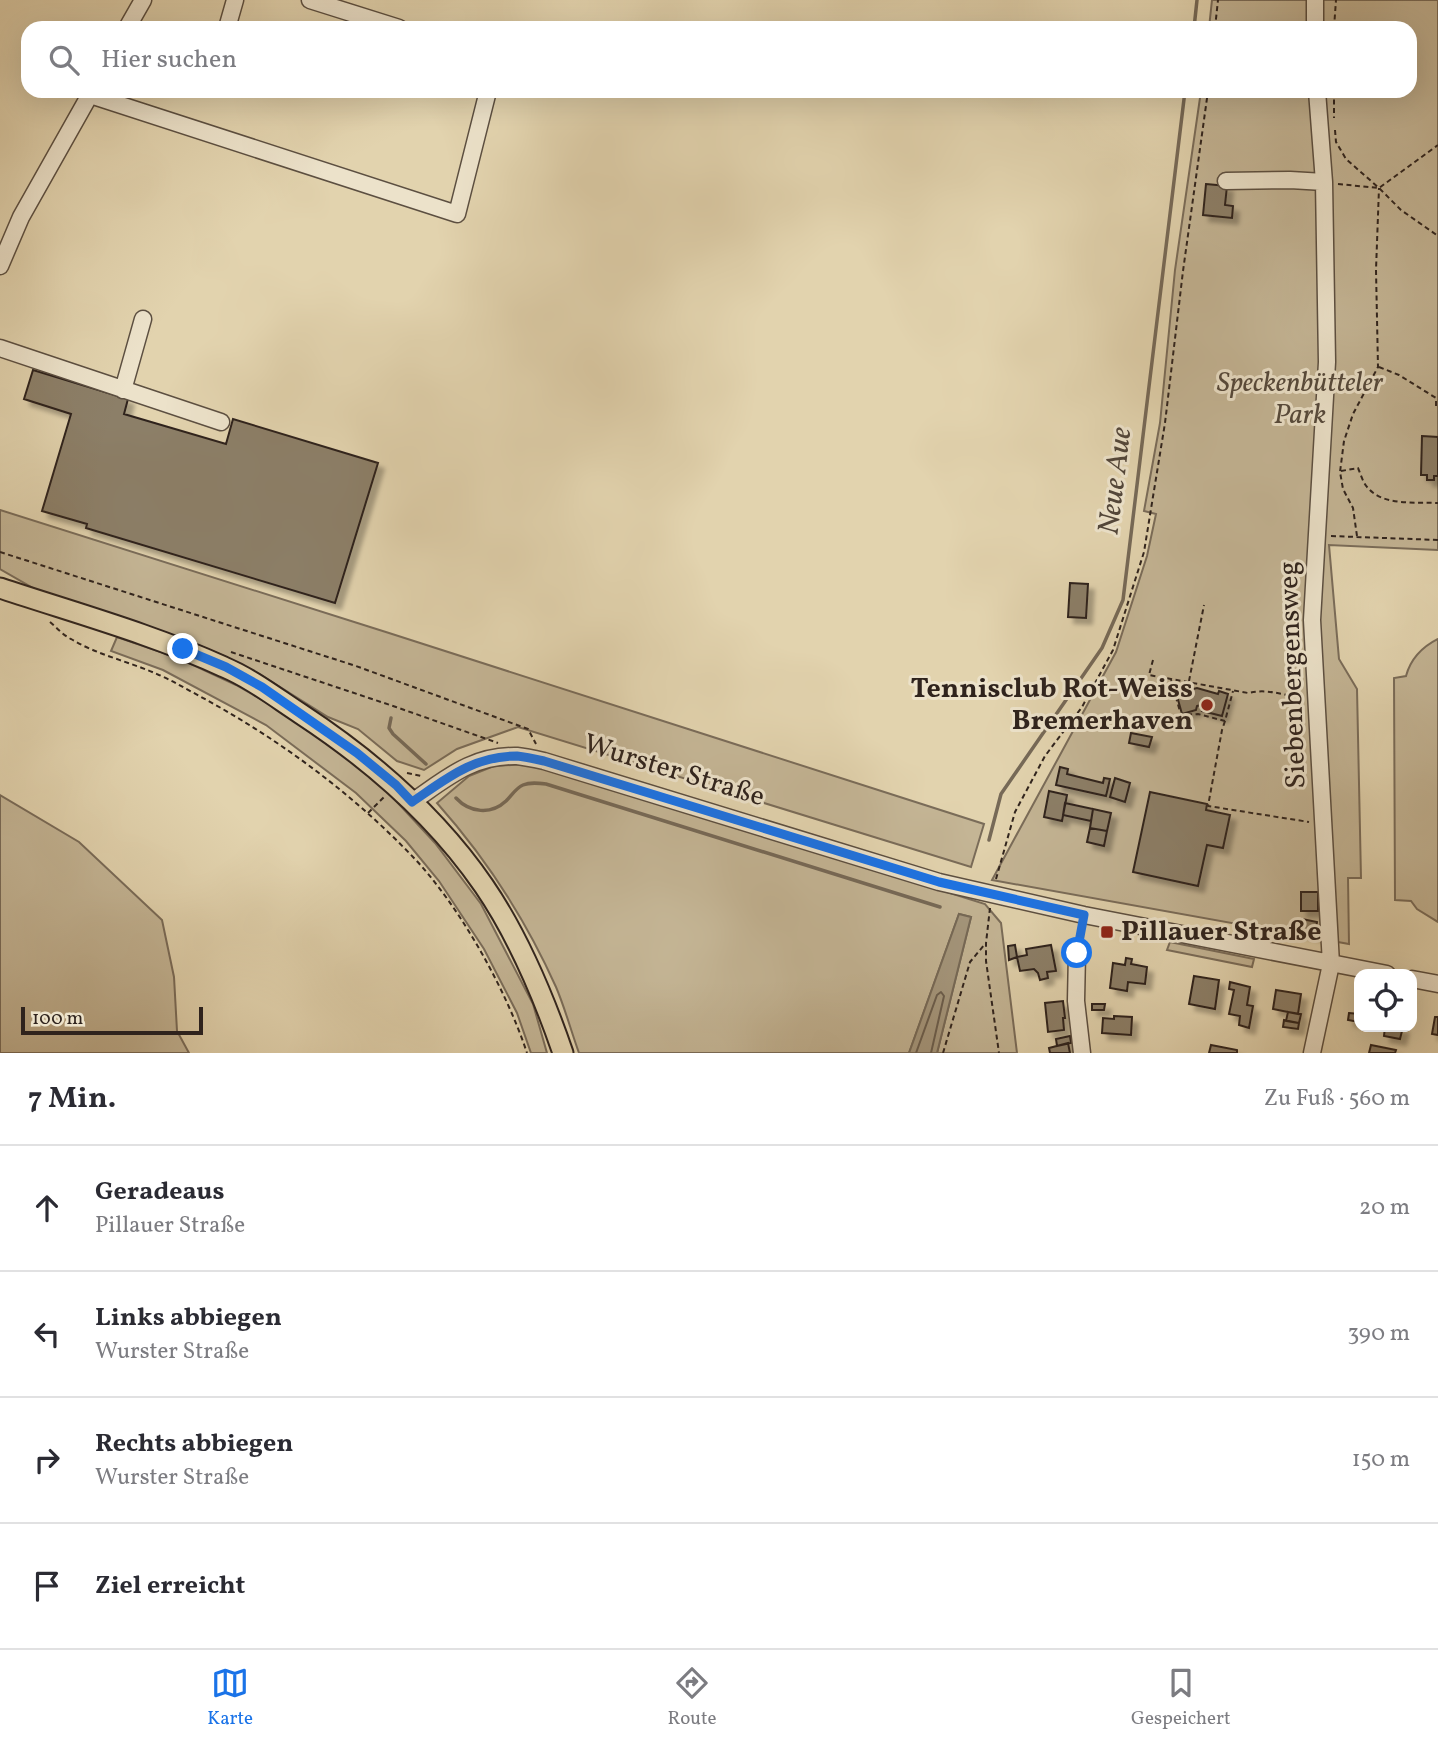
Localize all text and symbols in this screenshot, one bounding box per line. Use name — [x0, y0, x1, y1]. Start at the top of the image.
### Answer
search box — [21, 21, 1417, 98]
icon: search — [45, 41, 83, 79]
text: Hier suchen — [101, 42, 237, 78]
park label: Speckenbütteler Park — [1217, 364, 1384, 435]
water label: Neue Aue — [1089, 425, 1143, 537]
street label: Siebenbergensweg — [1270, 561, 1316, 789]
route end — [167, 633, 198, 664]
place label: Tennisclub Rot-Weiss Bremerhaven — [911, 670, 1193, 741]
marker: Tennisclub Rot-Weiss Bremerhaven — [1199, 697, 1215, 713]
street label: Wurster Straße — [579, 725, 769, 817]
place label: Pillauer Straße — [1121, 913, 1321, 952]
marker: Pillauer Straße — [1099, 924, 1115, 940]
route start — [1061, 937, 1092, 968]
map controls — [1354, 969, 1417, 1032]
button: locate — [1354, 969, 1417, 1032]
scale bar — [21, 1004, 203, 1036]
text: 100 m — [32, 1006, 83, 1032]
text: 7 Min. — [28, 1078, 116, 1120]
text: Zu Fuß · 560 m — [1264, 1083, 1410, 1115]
text: Geradeaus — [95, 1174, 224, 1210]
icon: ahead — [28, 1189, 66, 1227]
text: 20 m — [1359, 1192, 1410, 1224]
text: Pillauer Straße — [95, 1210, 245, 1242]
text: Links abbiegen — [95, 1300, 282, 1336]
icon: left — [28, 1315, 66, 1353]
text: 390 m — [1347, 1318, 1410, 1350]
text: Wurster Straße — [95, 1336, 249, 1368]
text: Rechts abbiegen — [95, 1426, 293, 1462]
icon: right — [28, 1441, 66, 1479]
text: 150 m — [1352, 1444, 1410, 1476]
text: Wurster Straße — [95, 1462, 249, 1494]
icon: arrive — [28, 1567, 66, 1605]
text: Ziel erreicht — [95, 1568, 245, 1604]
tab: Karte — [207, 1664, 253, 1732]
tab: Route — [668, 1664, 717, 1732]
tab: Gespeichert — [1131, 1664, 1231, 1732]

